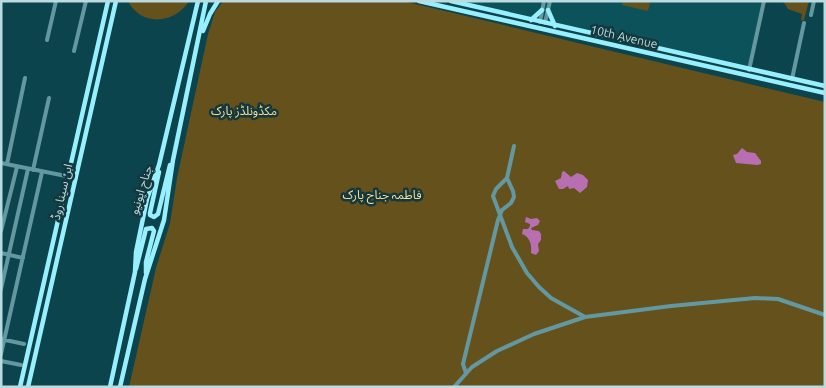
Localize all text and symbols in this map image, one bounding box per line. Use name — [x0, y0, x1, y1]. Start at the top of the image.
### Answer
street label: 10th Avenue — [589, 22, 659, 51]
park label: مکڈونلڈز پارک — [211, 104, 277, 119]
street label: ابن سینا روڈ — [48, 162, 75, 222]
street label: جناح ایونیو — [127, 164, 157, 217]
park label: فاطمہ جناح پارک — [342, 188, 422, 204]

